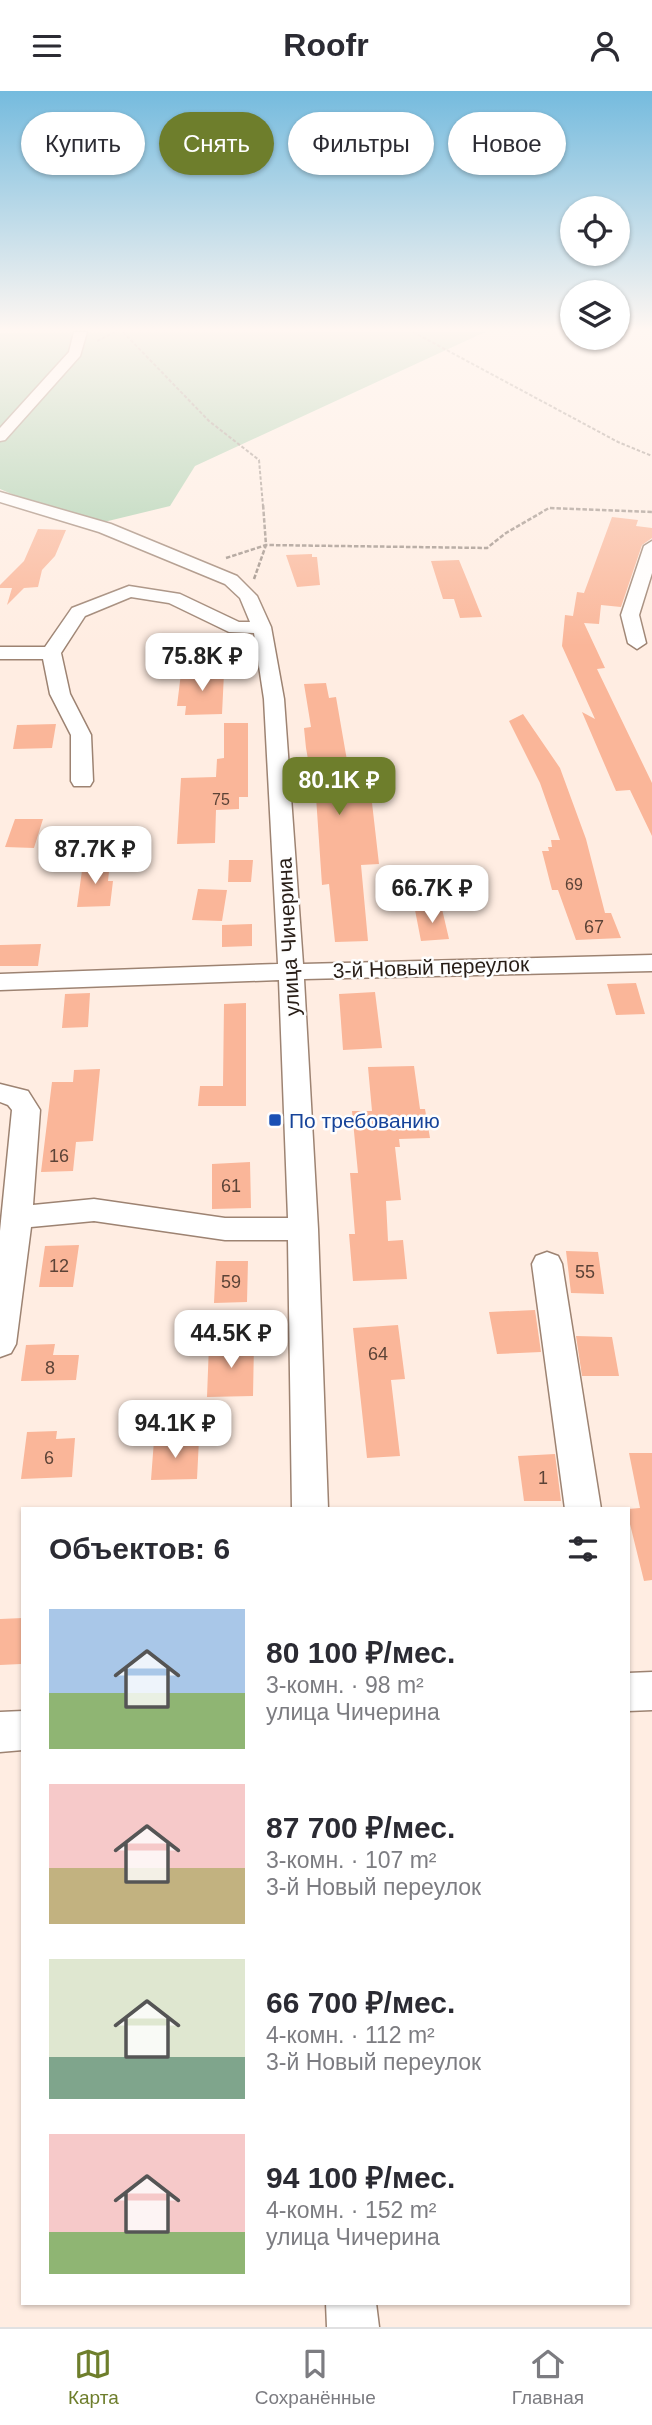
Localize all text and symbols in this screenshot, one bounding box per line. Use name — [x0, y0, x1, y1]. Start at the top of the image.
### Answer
icon: menu — [28, 27, 66, 65]
text: Roofr — [283, 27, 369, 63]
icon: person — [586, 27, 624, 65]
chip: Купить — [21, 112, 145, 175]
chip: Снять — [159, 112, 274, 175]
chip: Фильтры — [288, 112, 434, 175]
chip: Новое — [448, 112, 566, 175]
map controls — [560, 196, 630, 350]
button: locate — [560, 196, 630, 266]
button: layers — [560, 280, 630, 350]
pin: 75.8K ₽ — [137, 633, 267, 693]
text: 75.8K ₽ — [161, 643, 243, 669]
pin: 80.1K ₽ — [274, 757, 404, 817]
text: 80.1K ₽ — [298, 767, 380, 793]
house number: 75 — [212, 791, 230, 808]
pin: 87.7K ₽ — [30, 827, 160, 886]
text: 87.7K ₽ — [54, 836, 136, 862]
street label: улица Чичерина — [272, 857, 304, 1017]
pin: 66.7K ₽ — [367, 865, 497, 925]
text: 66.7K ₽ — [391, 875, 473, 901]
house number: 69 — [565, 876, 583, 893]
house number: 67 — [584, 917, 604, 937]
street label: 3-й Новый переулок — [332, 952, 530, 982]
place label: По требованию — [289, 1109, 440, 1132]
marker: По требованию — [267, 1112, 283, 1128]
house number: 16 — [49, 1146, 69, 1166]
house number: 61 — [221, 1176, 241, 1196]
house number: 12 — [49, 1256, 69, 1276]
house number: 55 — [575, 1262, 595, 1282]
house number: 59 — [221, 1272, 241, 1292]
pin: 44.5K ₽ — [166, 1311, 296, 1370]
text: 44.5K ₽ — [190, 1320, 272, 1346]
house number: 64 — [368, 1344, 388, 1364]
house number: 8 — [45, 1358, 55, 1378]
pin: 94.1K ₽ — [110, 1401, 240, 1460]
text: 94.1K ₽ — [134, 1410, 216, 1436]
house number: 6 — [44, 1448, 54, 1468]
house number: 1 — [538, 1468, 548, 1488]
icon: filters — [564, 1530, 602, 1568]
text: Объектов: 6 — [49, 1532, 230, 1565]
text: 80 100 ₽/мес. — [266, 1636, 455, 1669]
icon: home — [105, 1637, 189, 1721]
text: 3-комн. · 98 m² — [266, 1672, 424, 1698]
text: улица Чичерина — [266, 1699, 440, 1725]
text: 87 700 ₽/мес. — [266, 1811, 455, 1844]
icon: home — [105, 1812, 189, 1896]
text: 3-комн. · 107 m² — [266, 1847, 437, 1873]
text: 3-й Новый переулок — [266, 1874, 481, 1900]
text: 66 700 ₽/мес. — [266, 1986, 455, 2019]
icon: home — [105, 1987, 189, 2071]
text: 4-комн. · 112 m² — [266, 2022, 435, 2048]
text: 3-й Новый переулок — [266, 2049, 481, 2075]
text: 94 100 ₽/мес. — [266, 2161, 455, 2194]
icon: home — [105, 2162, 189, 2246]
text: 4-комн. · 152 m² — [266, 2197, 437, 2223]
text: улица Чичерина — [266, 2224, 440, 2250]
tab: Карта — [68, 2345, 119, 2409]
tab: Сохранённые — [255, 2345, 376, 2409]
tab: Главная — [512, 2345, 584, 2409]

